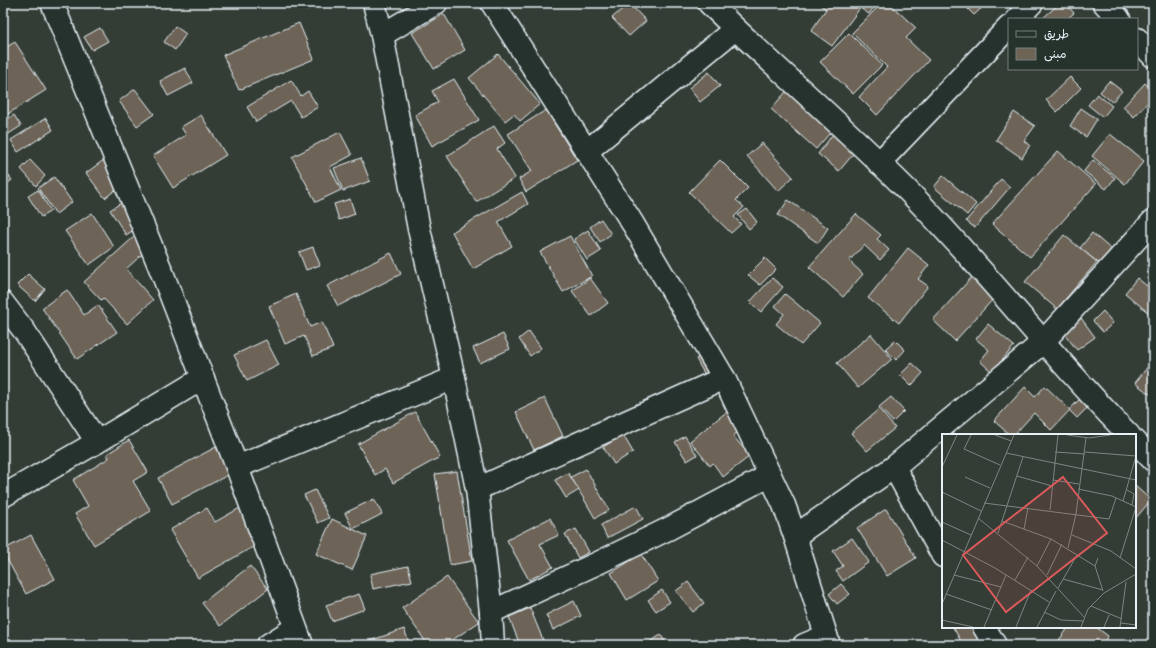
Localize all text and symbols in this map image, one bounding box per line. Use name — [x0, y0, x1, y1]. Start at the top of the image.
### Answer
legend — [1008, 18, 1138, 70]
text: طريق — [1044, 24, 1069, 42]
text: مبنى — [1044, 44, 1067, 62]
inset map — [942, 434, 1136, 628]

